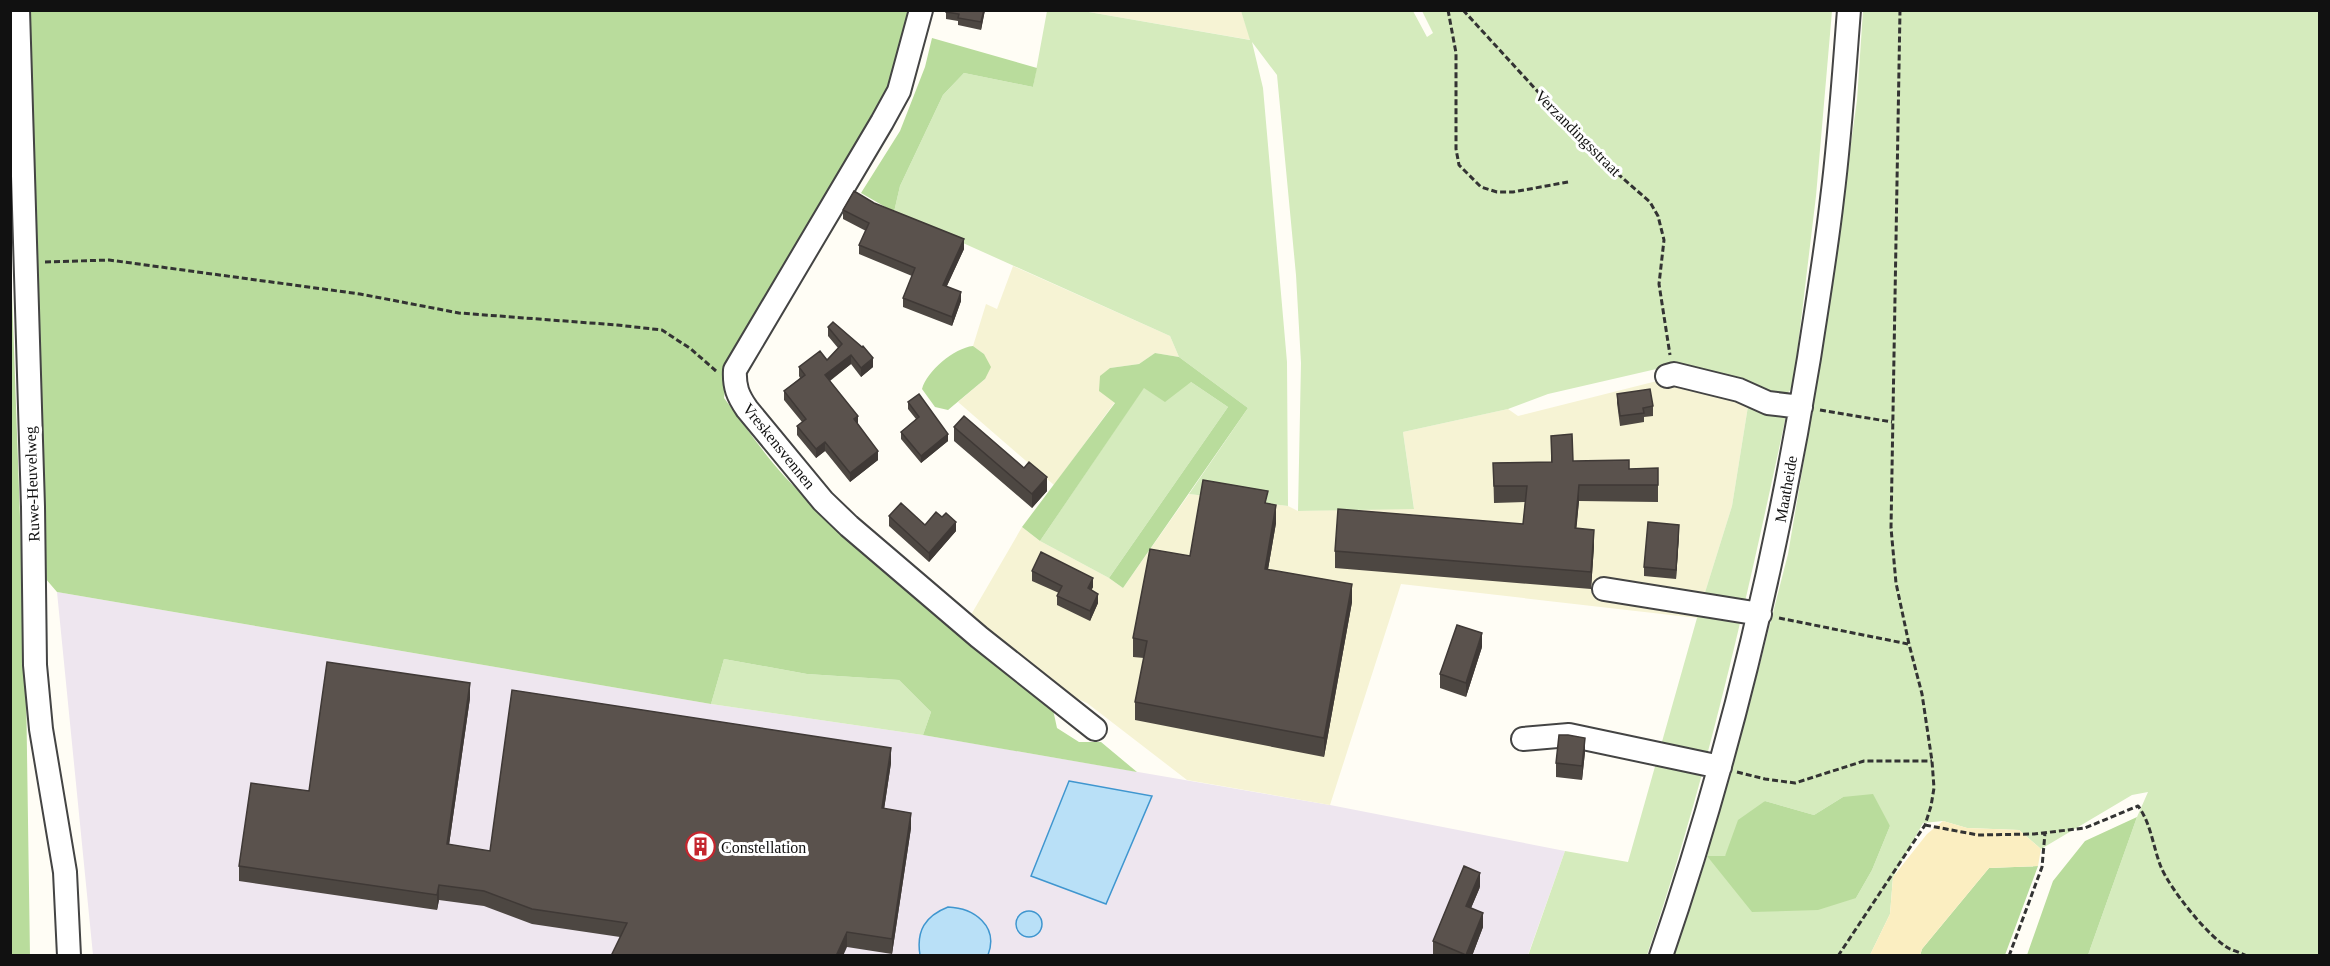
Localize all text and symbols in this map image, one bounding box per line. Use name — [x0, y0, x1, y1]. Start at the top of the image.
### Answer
street label: Verzandingsstraat — [1531, 87, 1625, 180]
street label: Vreskensvennen — [739, 400, 819, 492]
street label: Ruwe-Heuvelweg — [21, 426, 44, 542]
street label: Maatheide — [1772, 454, 1800, 524]
building icon: Constellation — [684, 831, 716, 863]
place label: Constellation — [721, 839, 806, 856]

